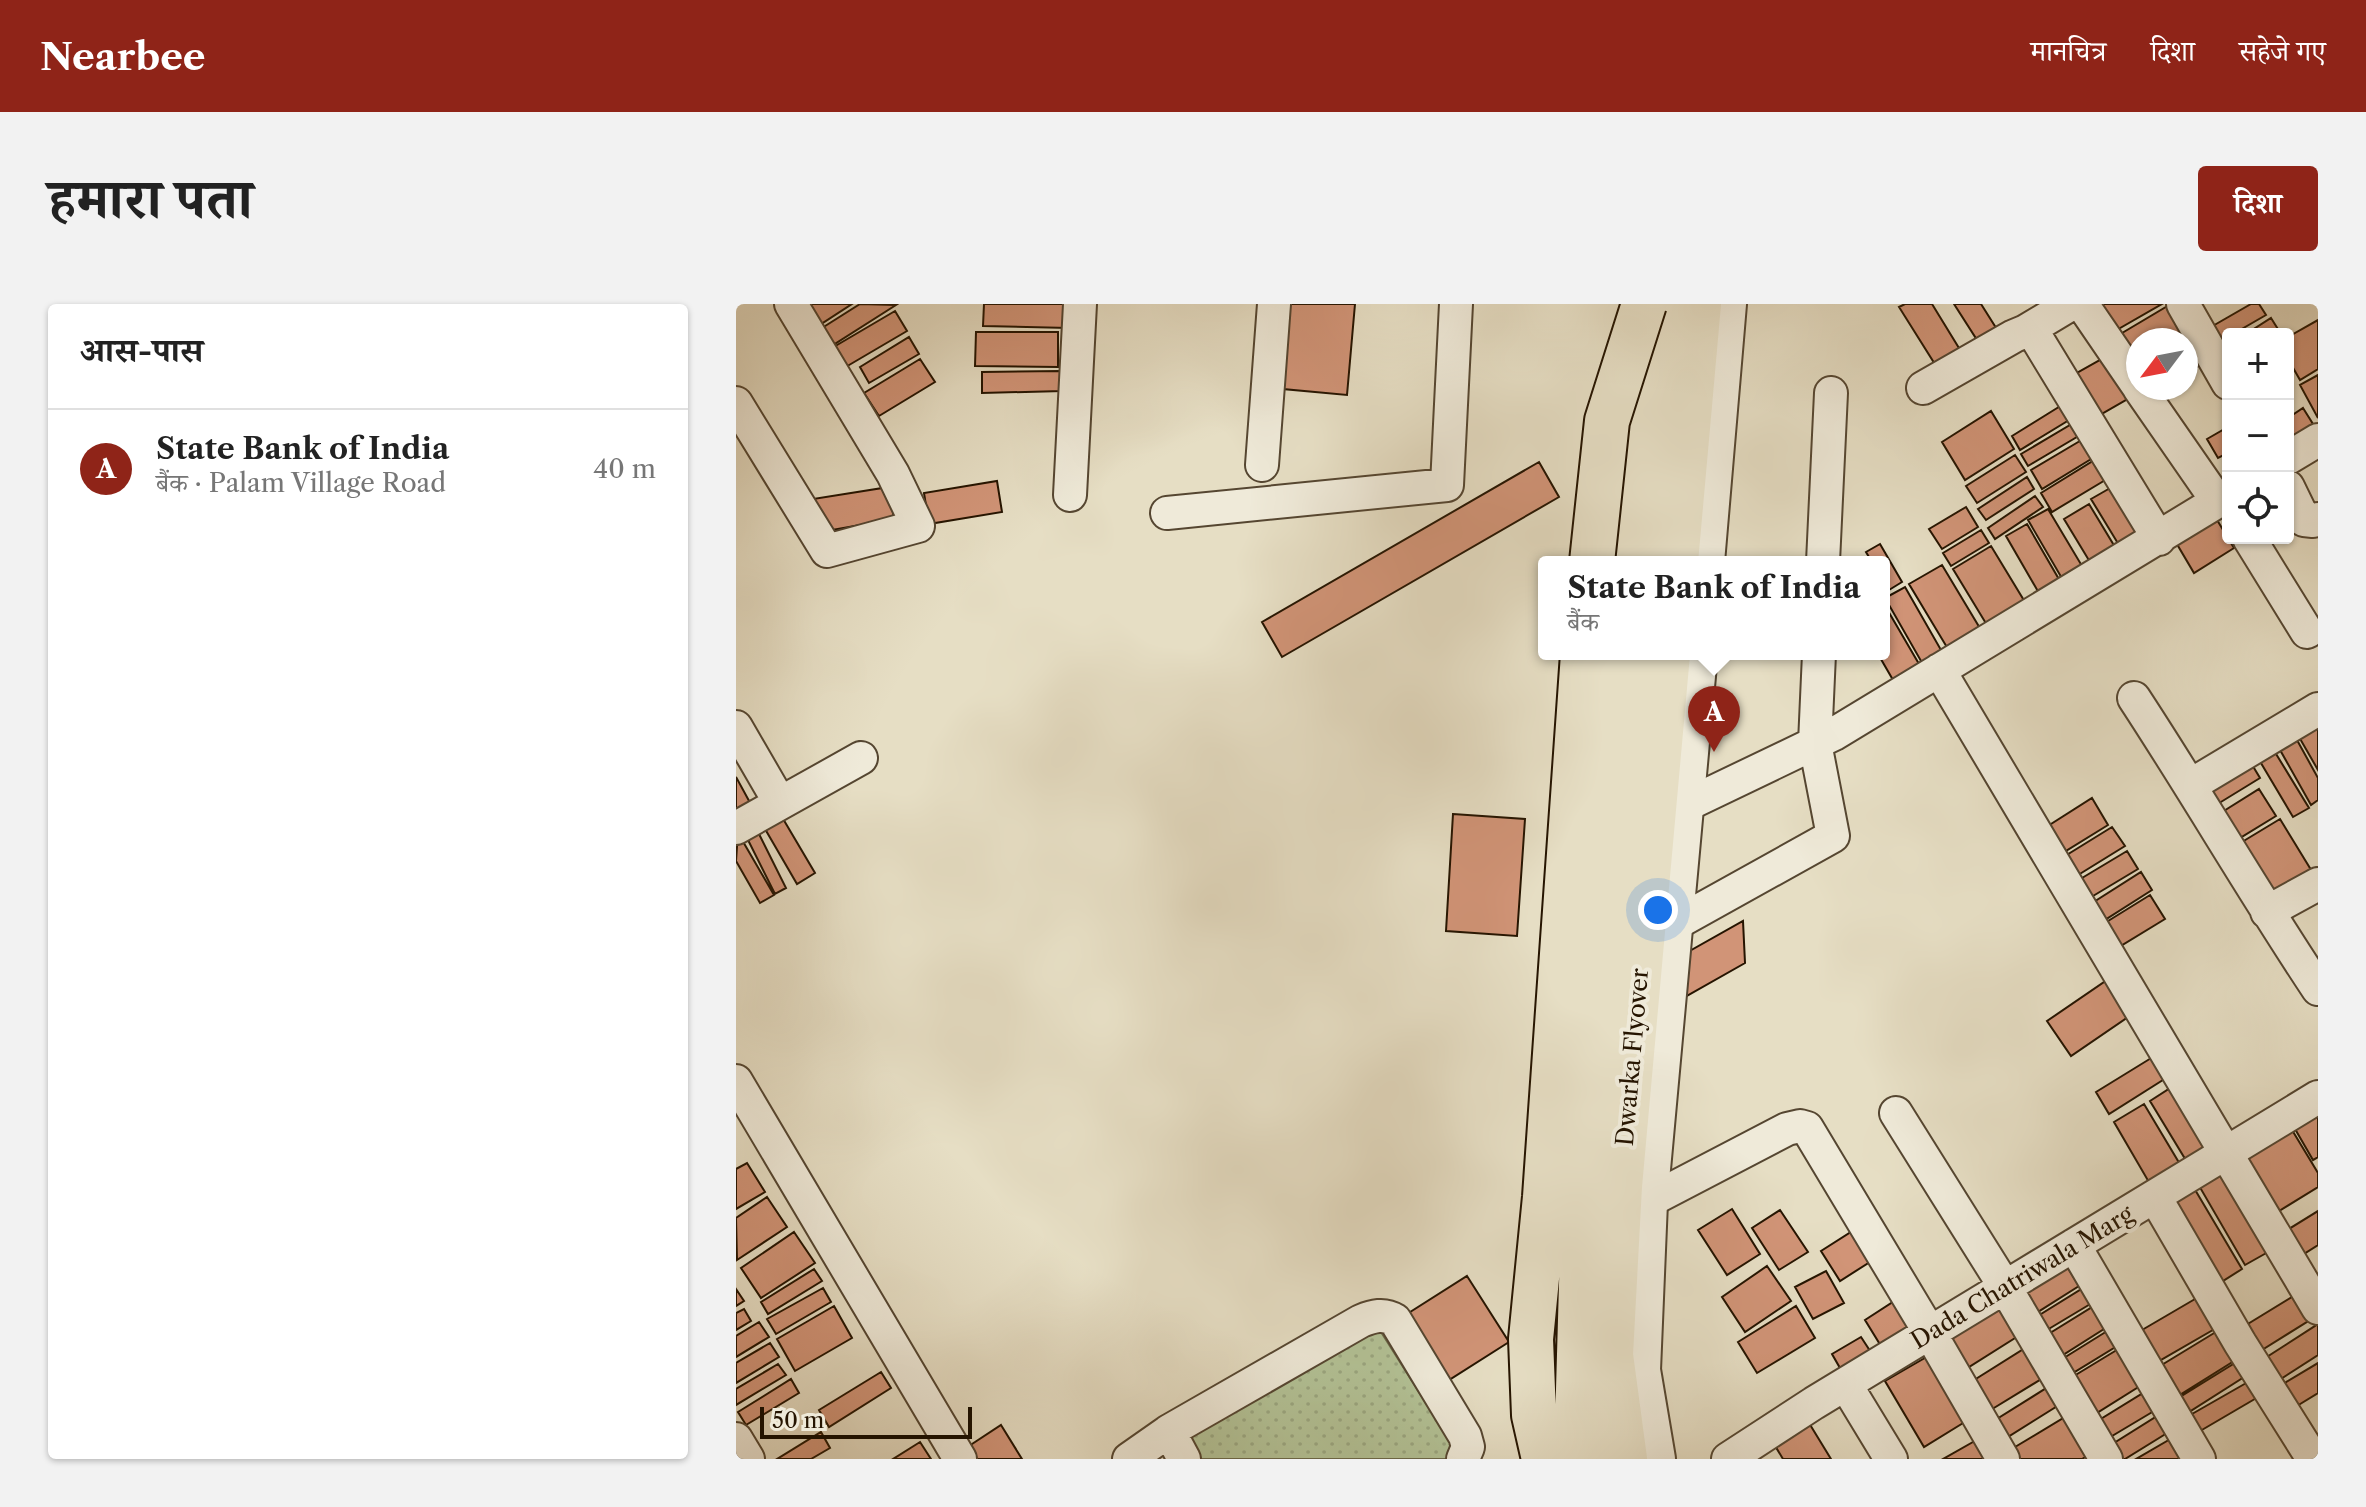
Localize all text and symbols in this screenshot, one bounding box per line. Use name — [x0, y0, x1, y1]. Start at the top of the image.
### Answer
text: Nearbee — [40, 33, 206, 80]
text: मानचित्र — [2030, 34, 2106, 68]
text: दिशा — [2150, 34, 2195, 68]
text: सहेजे गए — [2239, 34, 2326, 68]
text: हमारा पता — [48, 164, 253, 233]
button: दिशा — [2198, 166, 2318, 251]
north arrow — [2126, 328, 2198, 400]
map controls — [2222, 328, 2294, 544]
button: + — [2222, 328, 2294, 400]
text: आस-पास — [80, 329, 203, 371]
button: − — [2222, 400, 2294, 472]
text: State Bank of India — [156, 430, 449, 467]
text: A — [96, 453, 116, 485]
text: 40 m — [593, 453, 656, 485]
text: बैंक · Palam Village Road — [156, 467, 446, 499]
button: locate — [2222, 472, 2294, 544]
popup — [1538, 556, 1890, 660]
text: State Bank of India — [1567, 569, 1861, 606]
text: बैंक — [1567, 606, 1599, 638]
pin: A — [1688, 686, 1740, 752]
your location — [1638, 890, 1678, 930]
street label: Dwarka Flyover — [1610, 967, 1654, 1147]
street label: Dada Chatriwala Marg — [1905, 1199, 2139, 1355]
scale bar — [760, 1403, 972, 1439]
text: 50 m — [772, 1407, 824, 1434]

